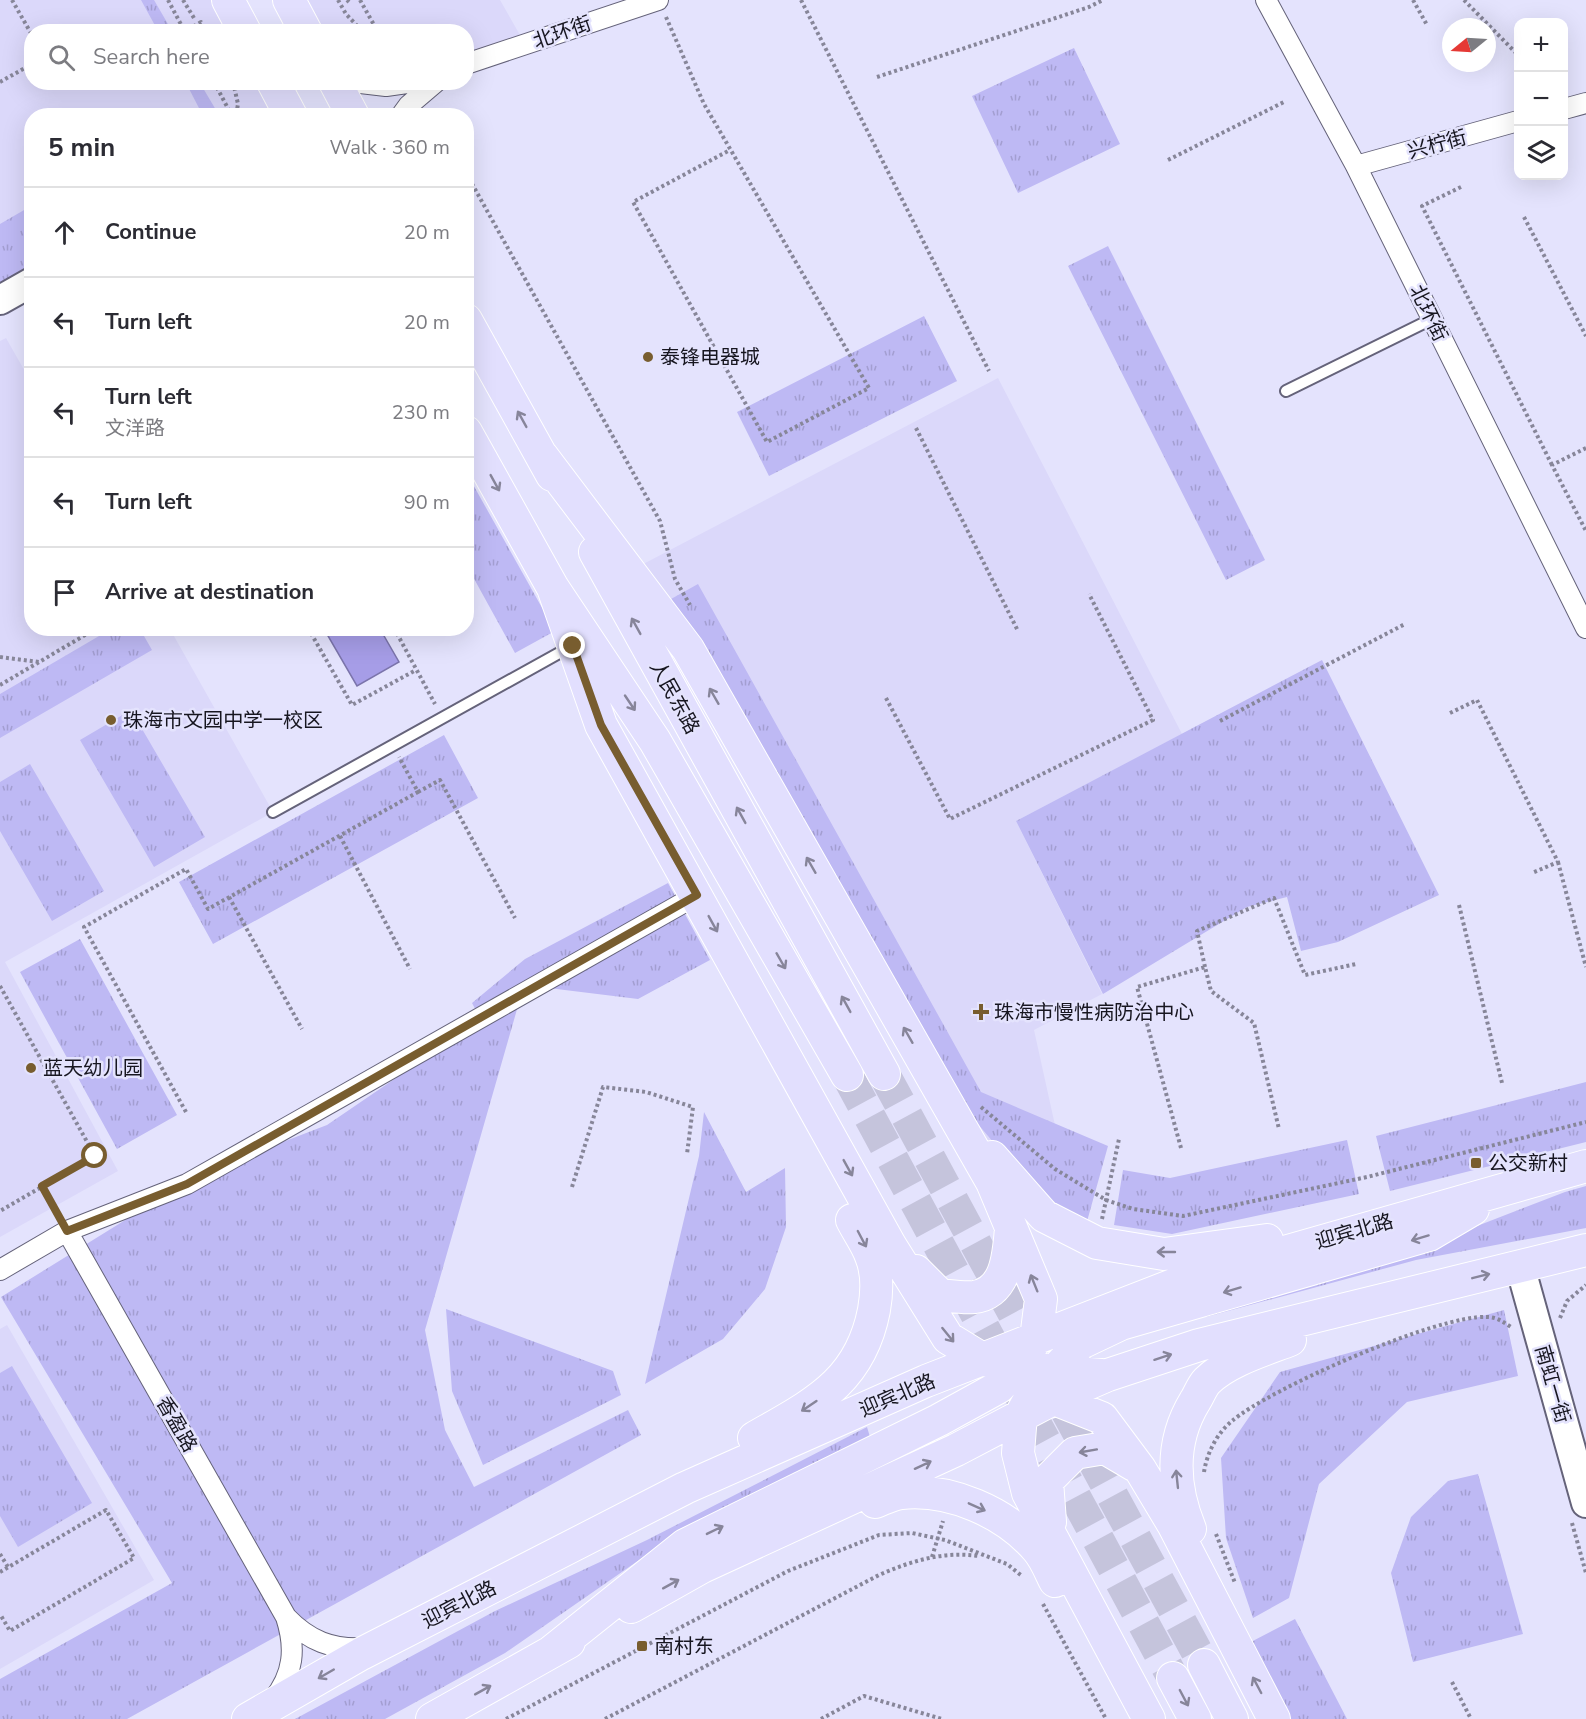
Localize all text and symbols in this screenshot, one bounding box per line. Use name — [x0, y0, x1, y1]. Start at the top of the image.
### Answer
street label: 北环街 — [529, 10, 595, 55]
north arrow — [1442, 18, 1496, 72]
map controls — [1514, 18, 1568, 180]
button: + — [1514, 18, 1568, 72]
search box — [24, 24, 474, 90]
icon: search — [45, 41, 78, 74]
text: Search here — [93, 42, 210, 72]
button: − — [1514, 72, 1568, 126]
street label: 兴柠街 — [1405, 124, 1470, 165]
button: layers — [1514, 126, 1568, 180]
text: 5 min — [48, 130, 115, 165]
text: Walk · 360 m — [330, 134, 450, 161]
icon: ahead — [48, 216, 81, 249]
text: Continue — [105, 217, 196, 247]
text: 20 m — [404, 219, 450, 246]
street label: 北环街 — [1403, 280, 1454, 346]
icon: left — [48, 306, 81, 339]
text: Turn left — [105, 307, 192, 337]
text: 20 m — [404, 309, 450, 336]
place label: 泰锋电器城 — [660, 344, 760, 371]
marker: 泰锋电器城 — [641, 350, 655, 364]
text: Turn left — [105, 382, 192, 412]
icon: left — [48, 396, 81, 429]
text: 230 m — [392, 399, 450, 426]
one-way arrow — [516, 411, 528, 428]
text: 文洋路 — [105, 415, 165, 442]
one-way arrow — [489, 474, 501, 491]
icon: left — [48, 486, 81, 519]
text: Turn left — [105, 487, 192, 517]
text: 90 m — [404, 489, 450, 516]
icon: arrive — [48, 576, 81, 609]
text: Arrive at destination — [105, 577, 314, 607]
one-way arrow — [630, 618, 642, 635]
route end — [559, 632, 585, 658]
street label: 人民东路 — [643, 656, 706, 739]
one-way arrow — [708, 688, 720, 705]
one-way arrow — [623, 694, 636, 711]
place label: 珠海市文园中学一校区 — [123, 707, 323, 734]
marker: 珠海市文园中学一校区 — [104, 713, 118, 727]
one-way arrow — [735, 807, 747, 824]
one-way arrow — [805, 857, 816, 875]
one-way arrow — [707, 915, 719, 932]
one-way arrow — [776, 952, 788, 969]
one-way arrow — [840, 996, 852, 1013]
place label: 珠海市慢性病防治中心 — [994, 999, 1194, 1026]
marker: 珠海市慢性病防治中心 — [972, 1003, 990, 1021]
one-way arrow — [901, 1027, 913, 1044]
place label: 蓝天幼儿园 — [43, 1055, 143, 1082]
marker: 蓝天幼儿园 — [24, 1061, 38, 1075]
route start — [81, 1142, 107, 1168]
place label: 公交新村 — [1488, 1150, 1568, 1177]
marker: 公交新村 — [1469, 1156, 1483, 1170]
one-way arrow — [842, 1159, 854, 1176]
street label: 迎宾北路 — [1312, 1207, 1396, 1255]
one-way arrow — [857, 1229, 868, 1247]
one-way arrow — [1411, 1232, 1430, 1244]
one-way arrow — [1156, 1246, 1176, 1258]
one-way arrow — [1471, 1269, 1490, 1281]
one-way arrow — [1028, 1274, 1039, 1292]
one-way arrow — [1223, 1285, 1242, 1296]
one-way arrow — [941, 1327, 955, 1342]
street label: 南虹一街 — [1529, 1342, 1577, 1426]
one-way arrow — [1153, 1351, 1172, 1362]
street label: 迎宾北路 — [855, 1367, 939, 1424]
street label: 香盈路 — [150, 1392, 203, 1457]
one-way arrow — [801, 1400, 818, 1412]
one-way arrow — [1078, 1446, 1098, 1457]
one-way arrow — [914, 1459, 932, 1470]
one-way arrow — [1171, 1470, 1182, 1490]
one-way arrow — [967, 1501, 985, 1513]
one-way arrow — [706, 1523, 724, 1535]
street label: 迎宾北路 — [417, 1574, 501, 1635]
one-way arrow — [662, 1578, 679, 1590]
place label: 南村东 — [654, 1633, 714, 1660]
marker: 南村东 — [635, 1639, 649, 1653]
one-way arrow — [318, 1668, 335, 1680]
one-way arrow — [1251, 1677, 1262, 1695]
one-way arrow — [473, 1684, 491, 1695]
one-way arrow — [1179, 1689, 1190, 1707]

